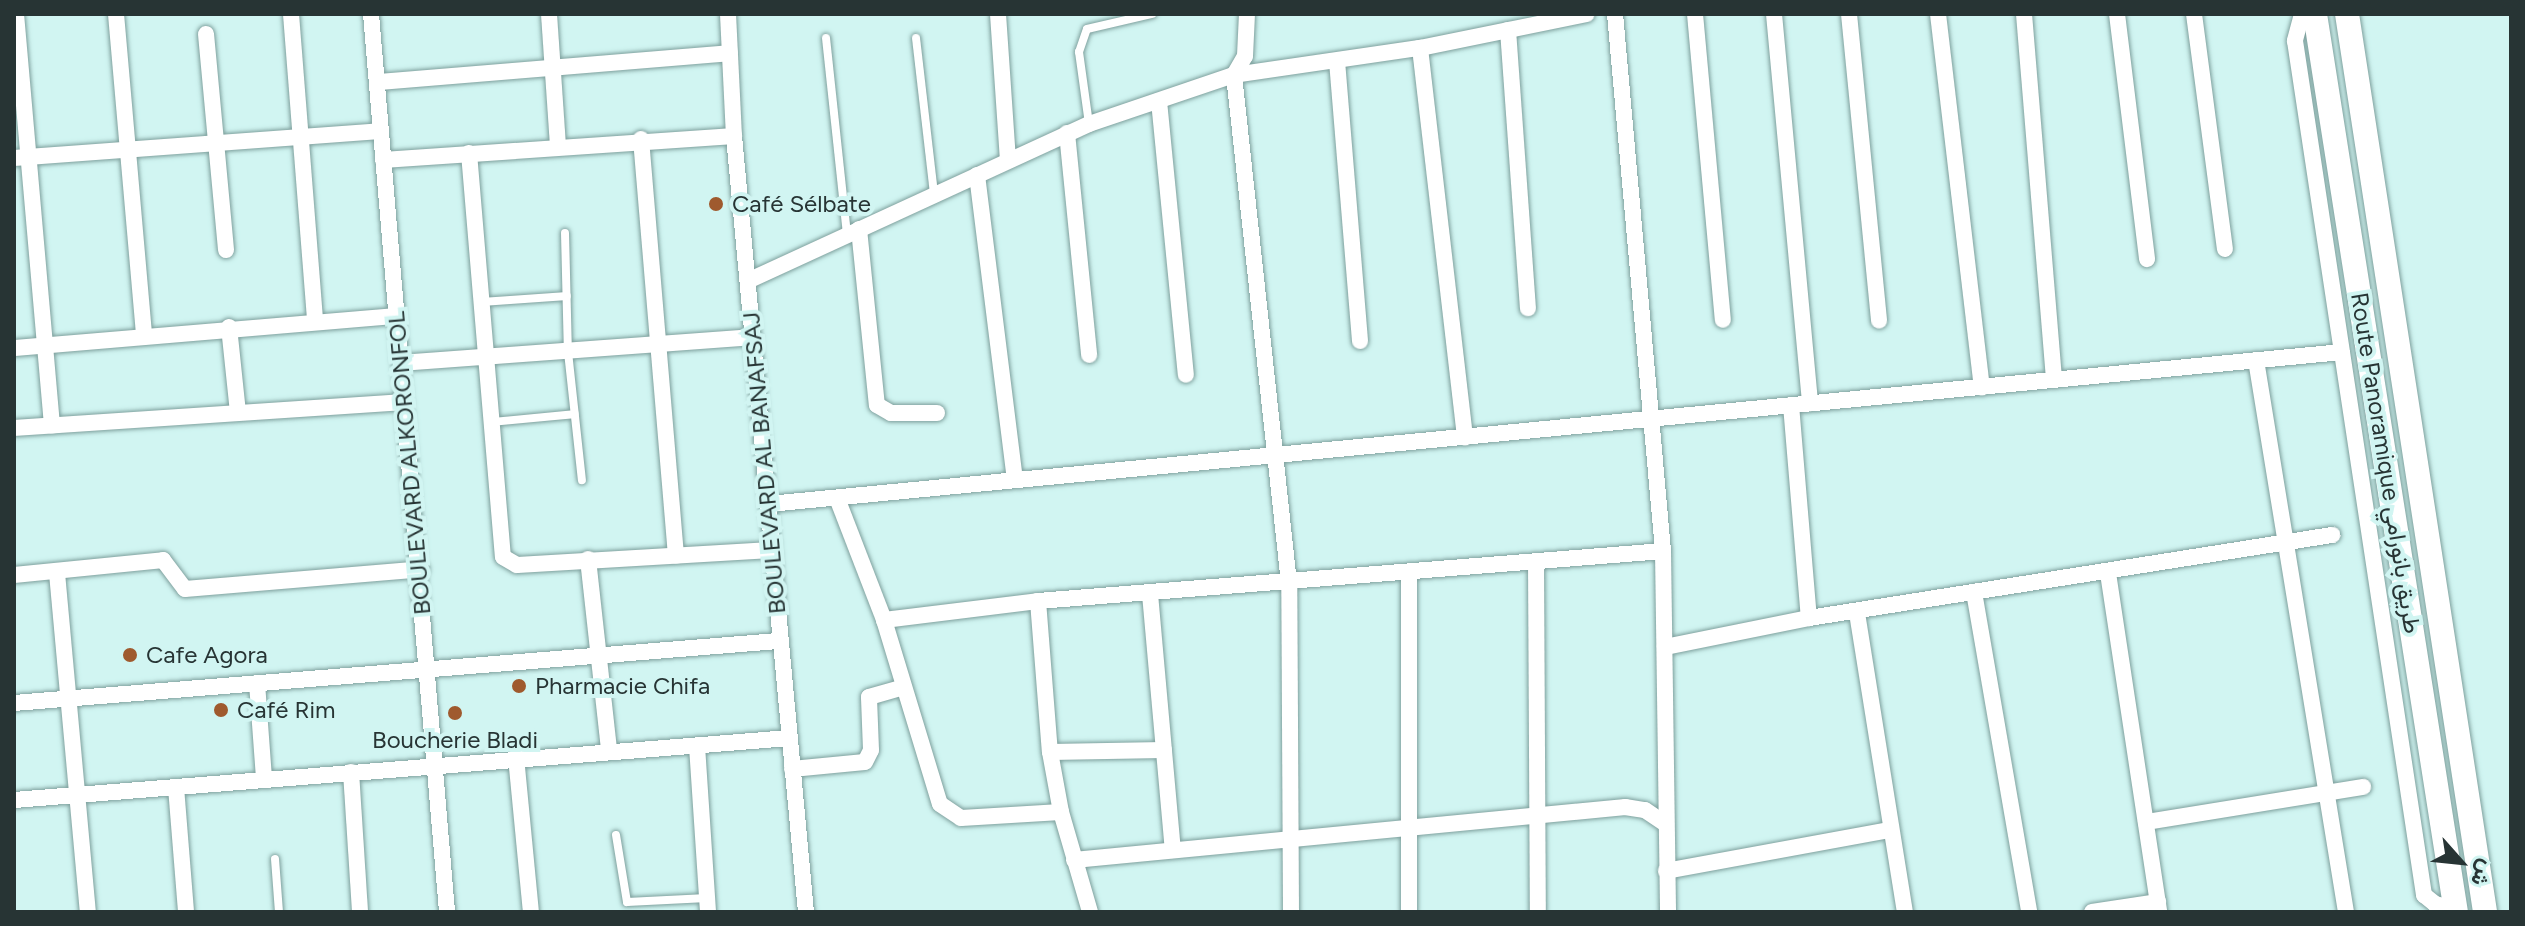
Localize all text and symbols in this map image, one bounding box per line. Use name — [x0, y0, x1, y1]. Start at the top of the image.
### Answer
place label: Café Sélbate — [732, 190, 871, 218]
marker: Café Sélbate — [707, 195, 725, 213]
street label: Route Panoramique طريق بانورامي — [2345, 290, 2427, 636]
street label: BOULEVARD ALKORONFOL — [381, 310, 437, 616]
street label: BOULEVARD AL BANAFSAJ — [736, 311, 792, 615]
place label: Cafe Agora — [146, 641, 268, 669]
marker: Cafe Agora — [121, 646, 139, 664]
place label: Pharmacie Chifa — [535, 672, 710, 700]
marker: Pharmacie Chifa — [510, 677, 528, 695]
place label: Café Rim — [237, 696, 335, 724]
marker: Café Rim — [212, 701, 230, 719]
marker: Boucherie Bladi — [446, 704, 464, 722]
place label: Boucherie Bladi — [372, 726, 538, 754]
north arrow — [2421, 822, 2501, 902]
text: ش — [2465, 855, 2501, 891]

